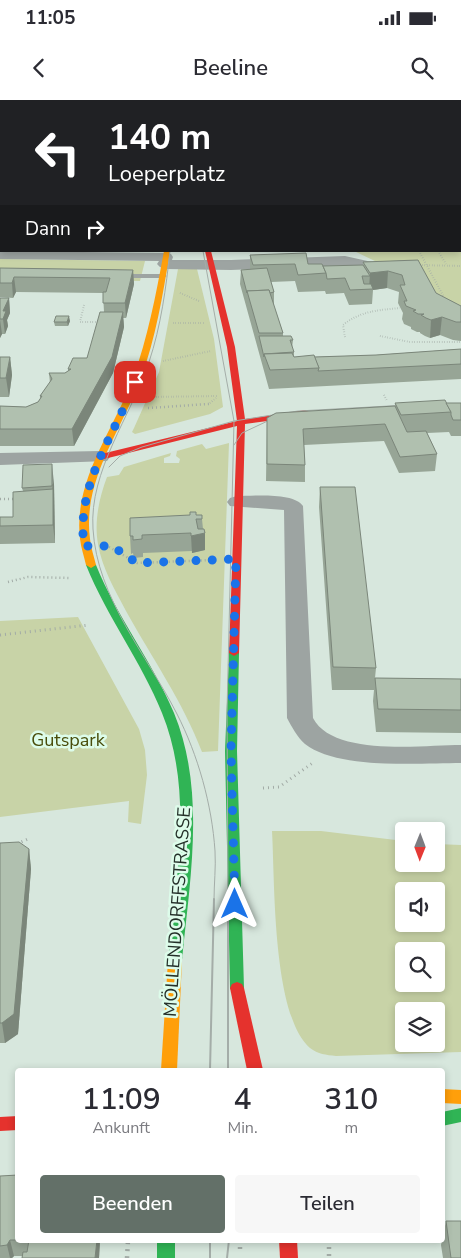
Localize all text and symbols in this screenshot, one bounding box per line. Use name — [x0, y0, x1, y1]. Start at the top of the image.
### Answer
text: 11:05 — [25, 5, 75, 31]
text: Beeline — [193, 53, 268, 83]
icon: back — [25, 54, 53, 82]
icon: search — [408, 54, 436, 82]
text: 140 m — [108, 114, 211, 161]
icon: left — [25, 120, 90, 185]
text: Loeperplatz — [108, 159, 225, 189]
icon: right — [81, 215, 109, 243]
text: Dann — [25, 216, 71, 242]
pin — [114, 361, 156, 403]
icon: arrive — [121, 368, 149, 396]
park label: Gutspark — [31, 728, 106, 752]
street label: MÖLLENDORFFSTRASSE — [158, 806, 196, 1018]
north arrow — [395, 822, 445, 872]
map controls — [395, 822, 445, 1052]
position arrow — [208, 877, 260, 929]
button: sound — [395, 882, 445, 932]
button: search — [395, 942, 445, 992]
button: layers — [395, 1002, 445, 1052]
text: 11:09 — [82, 1079, 161, 1120]
text: 4 — [234, 1079, 252, 1120]
text: 310 — [324, 1079, 378, 1120]
text: Ankunft — [93, 1117, 150, 1139]
text: Min. — [227, 1117, 258, 1139]
text: m — [344, 1117, 358, 1139]
button: Beenden — [40, 1175, 225, 1233]
button: Teilen — [235, 1175, 420, 1233]

